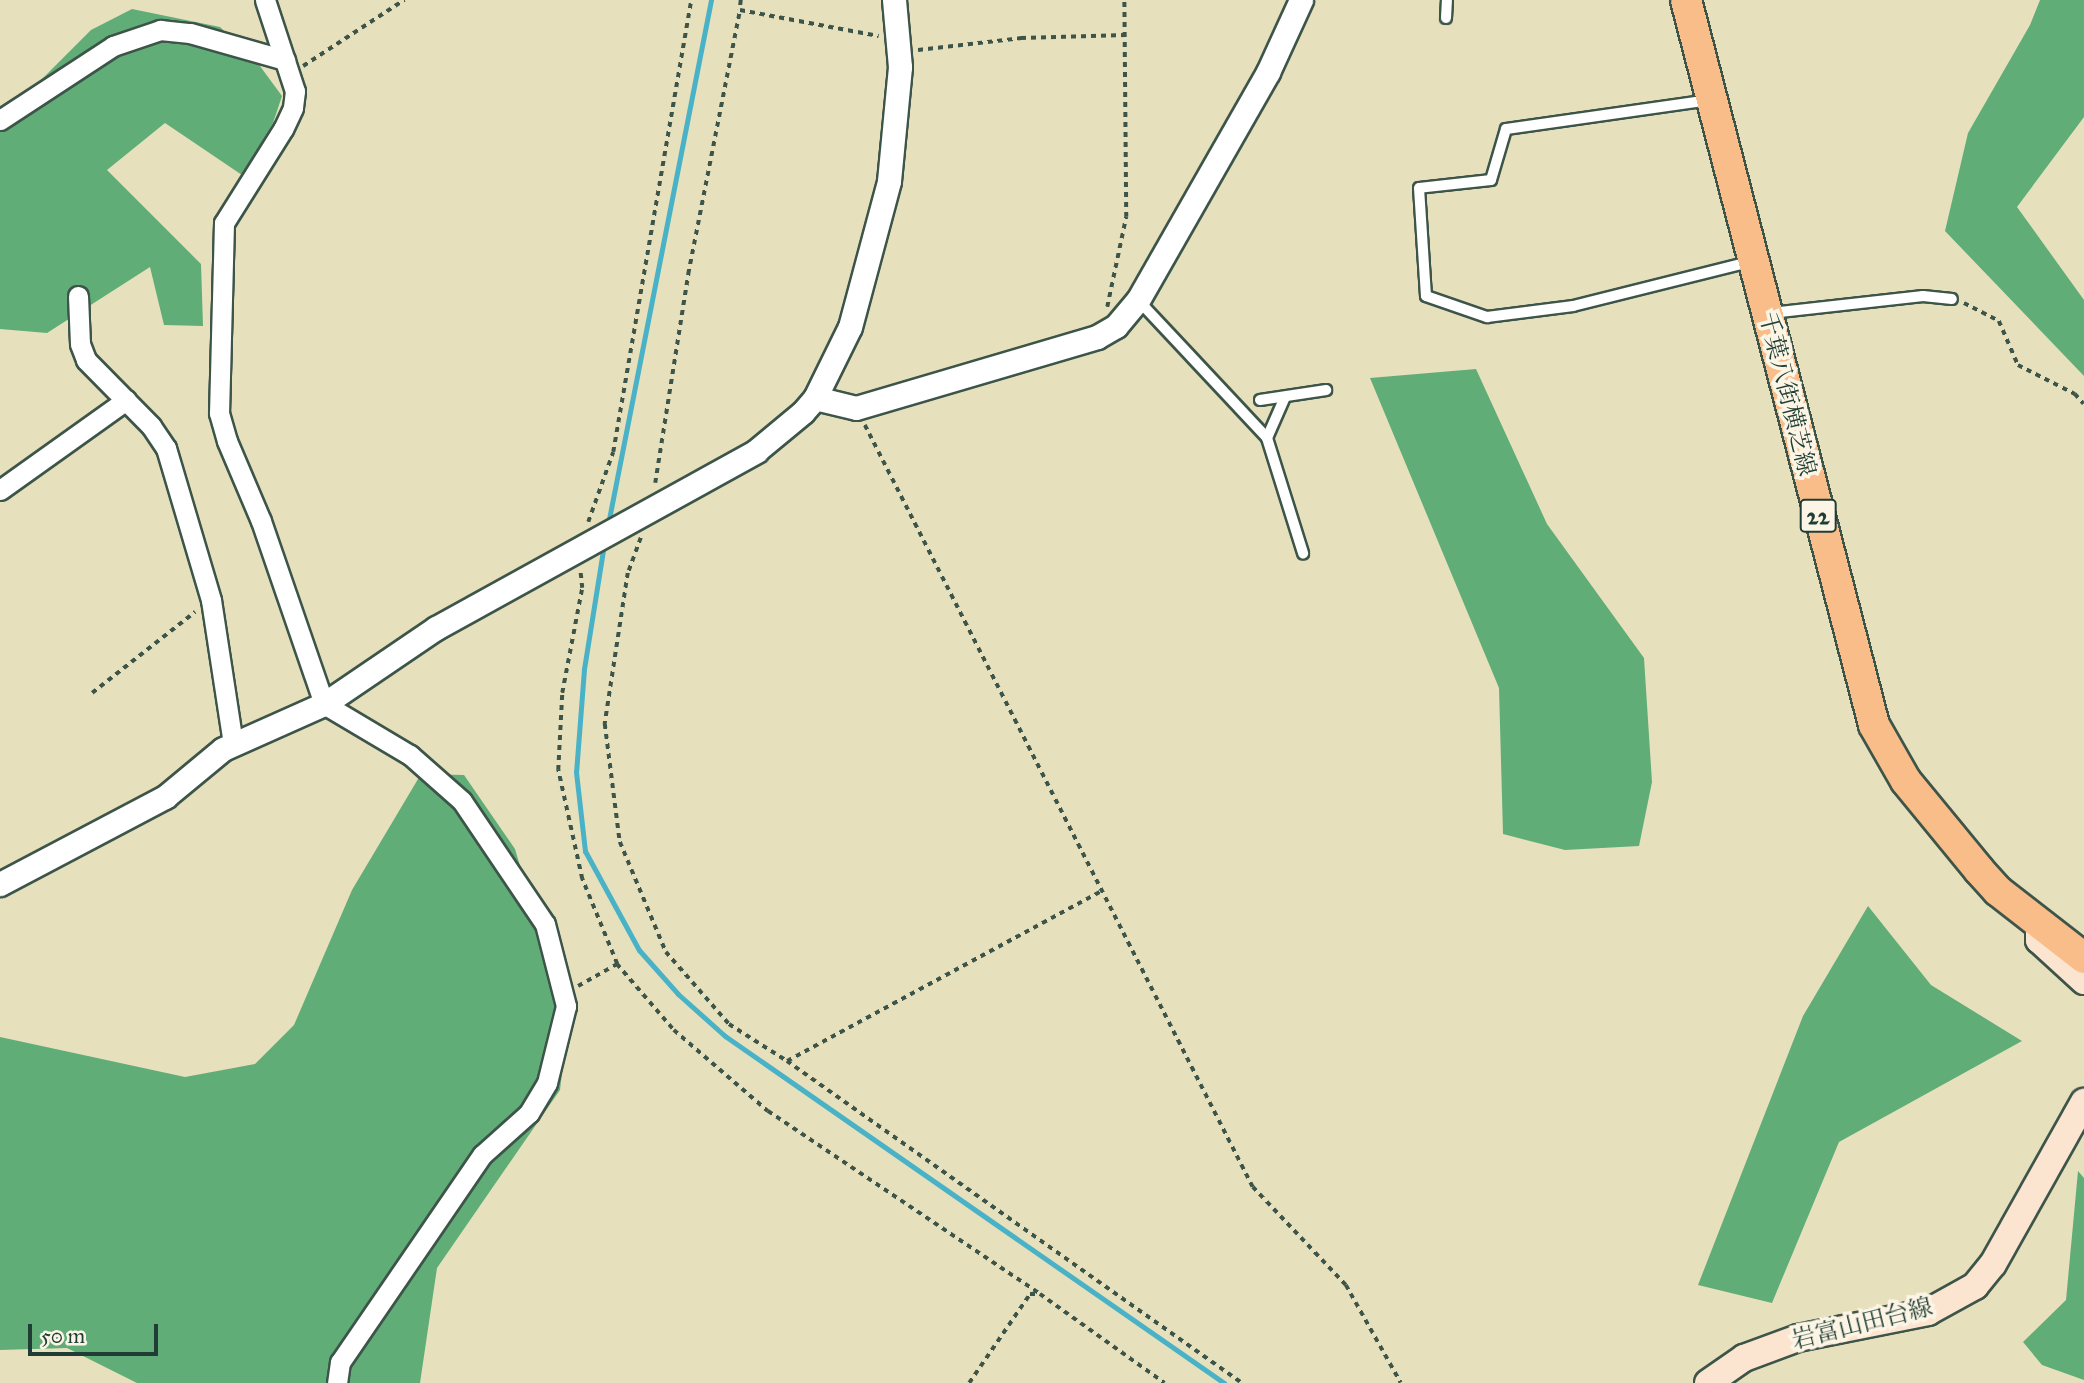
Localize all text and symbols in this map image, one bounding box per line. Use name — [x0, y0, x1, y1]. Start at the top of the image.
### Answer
street label: 千葉八街横芝線 — [1753, 309, 1821, 479]
road number: 22 — [1799, 496, 1837, 536]
street label: 岩富山田台線 — [1789, 1293, 1935, 1355]
scale bar — [32, 1310, 161, 1354]
text: 50 m — [41, 1323, 85, 1349]

